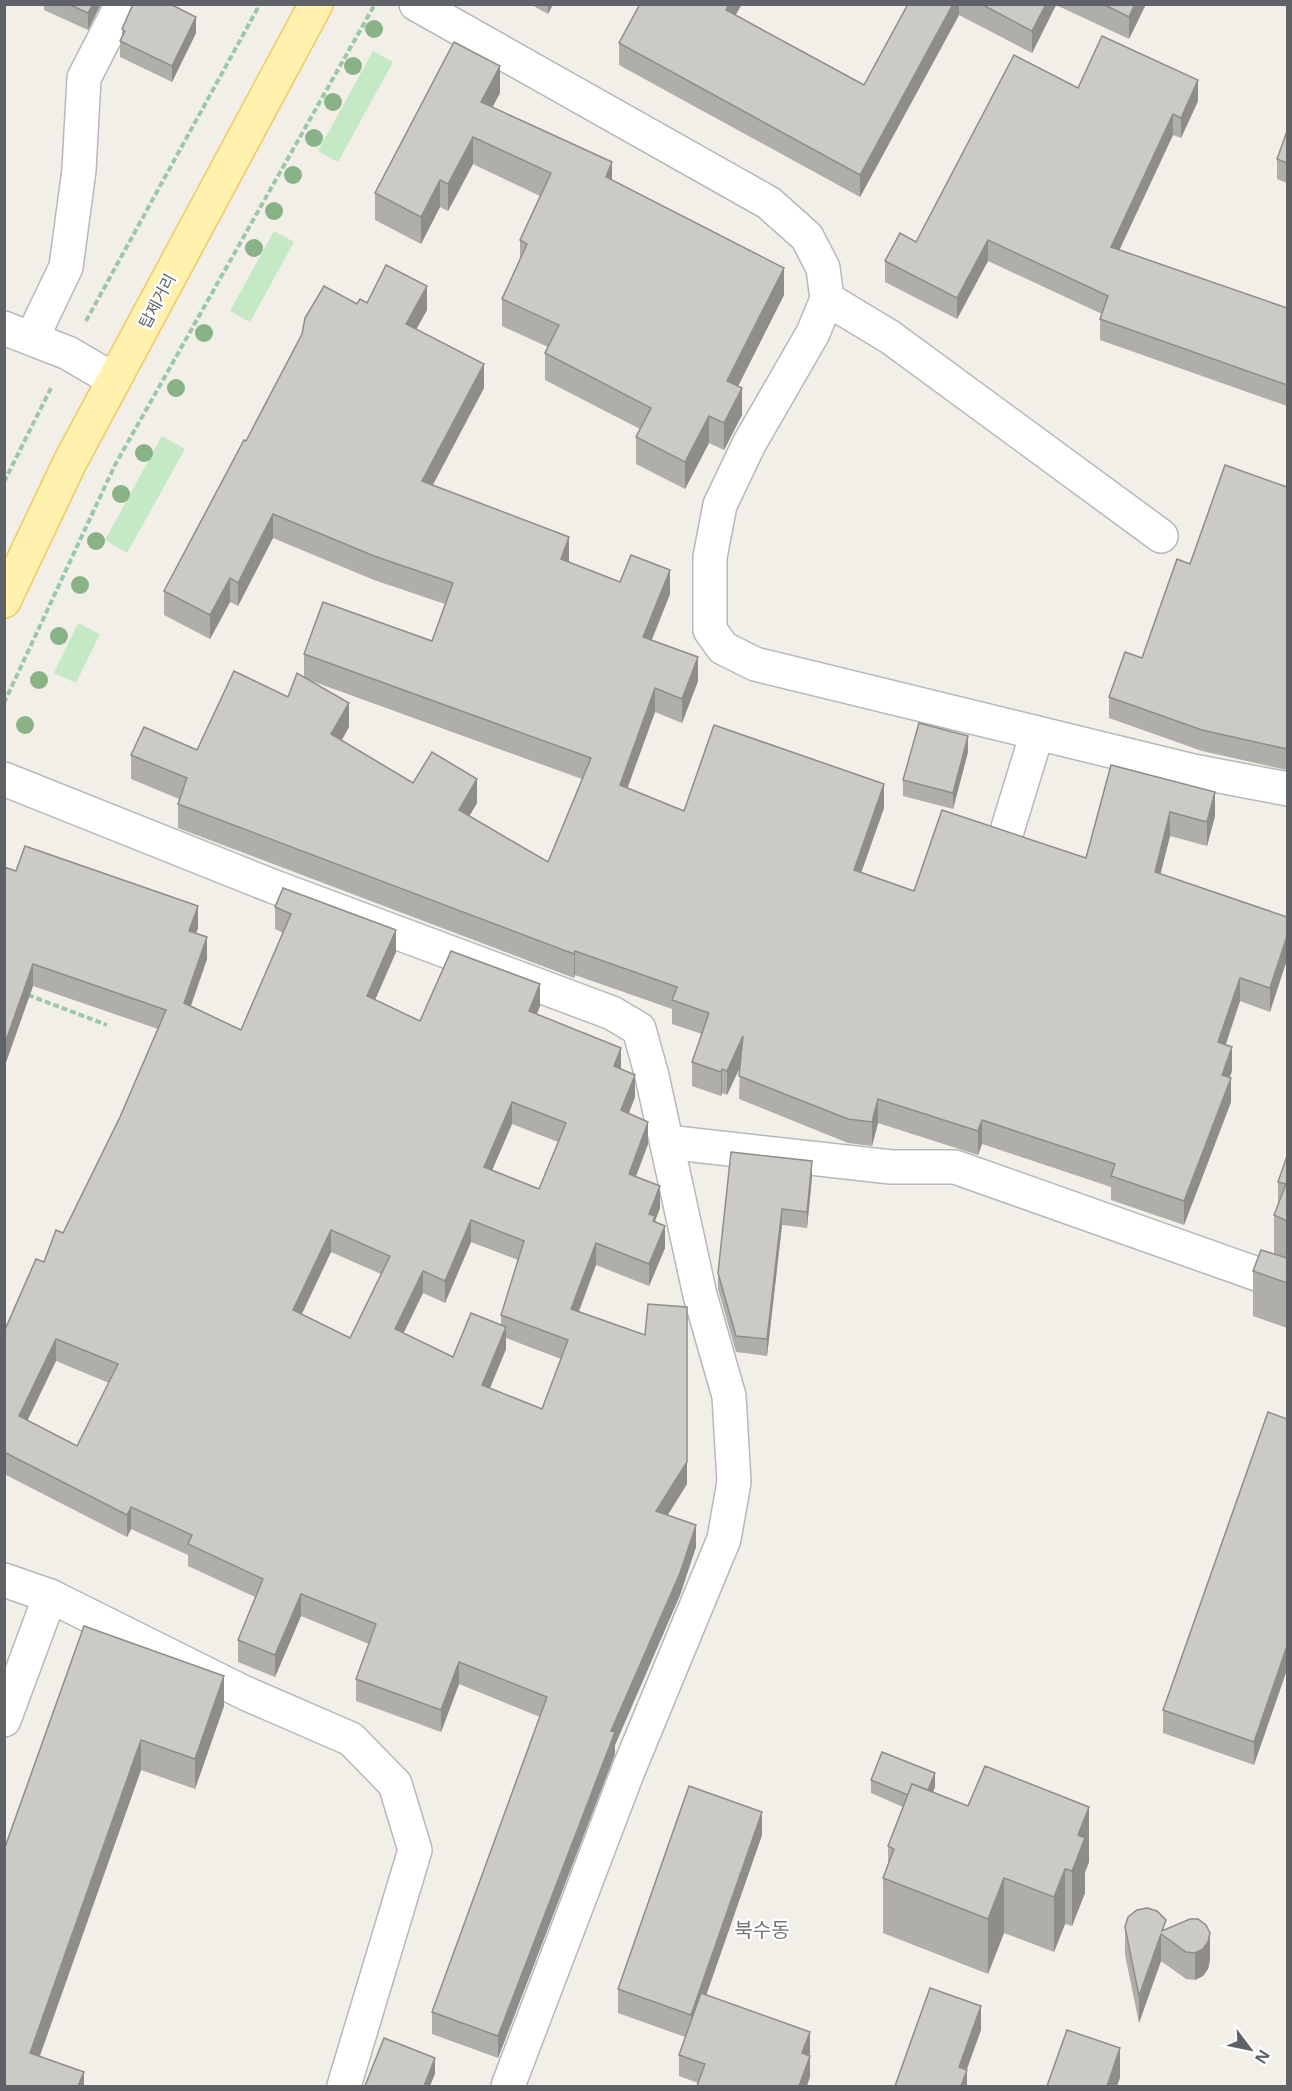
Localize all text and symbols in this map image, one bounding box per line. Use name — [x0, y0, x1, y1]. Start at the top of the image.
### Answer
street label: 탑제거리 — [133, 270, 181, 332]
district label: 북수동 — [734, 1916, 790, 1943]
north arrow — [1220, 2019, 1280, 2079]
text: N — [1250, 2046, 1275, 2068]

